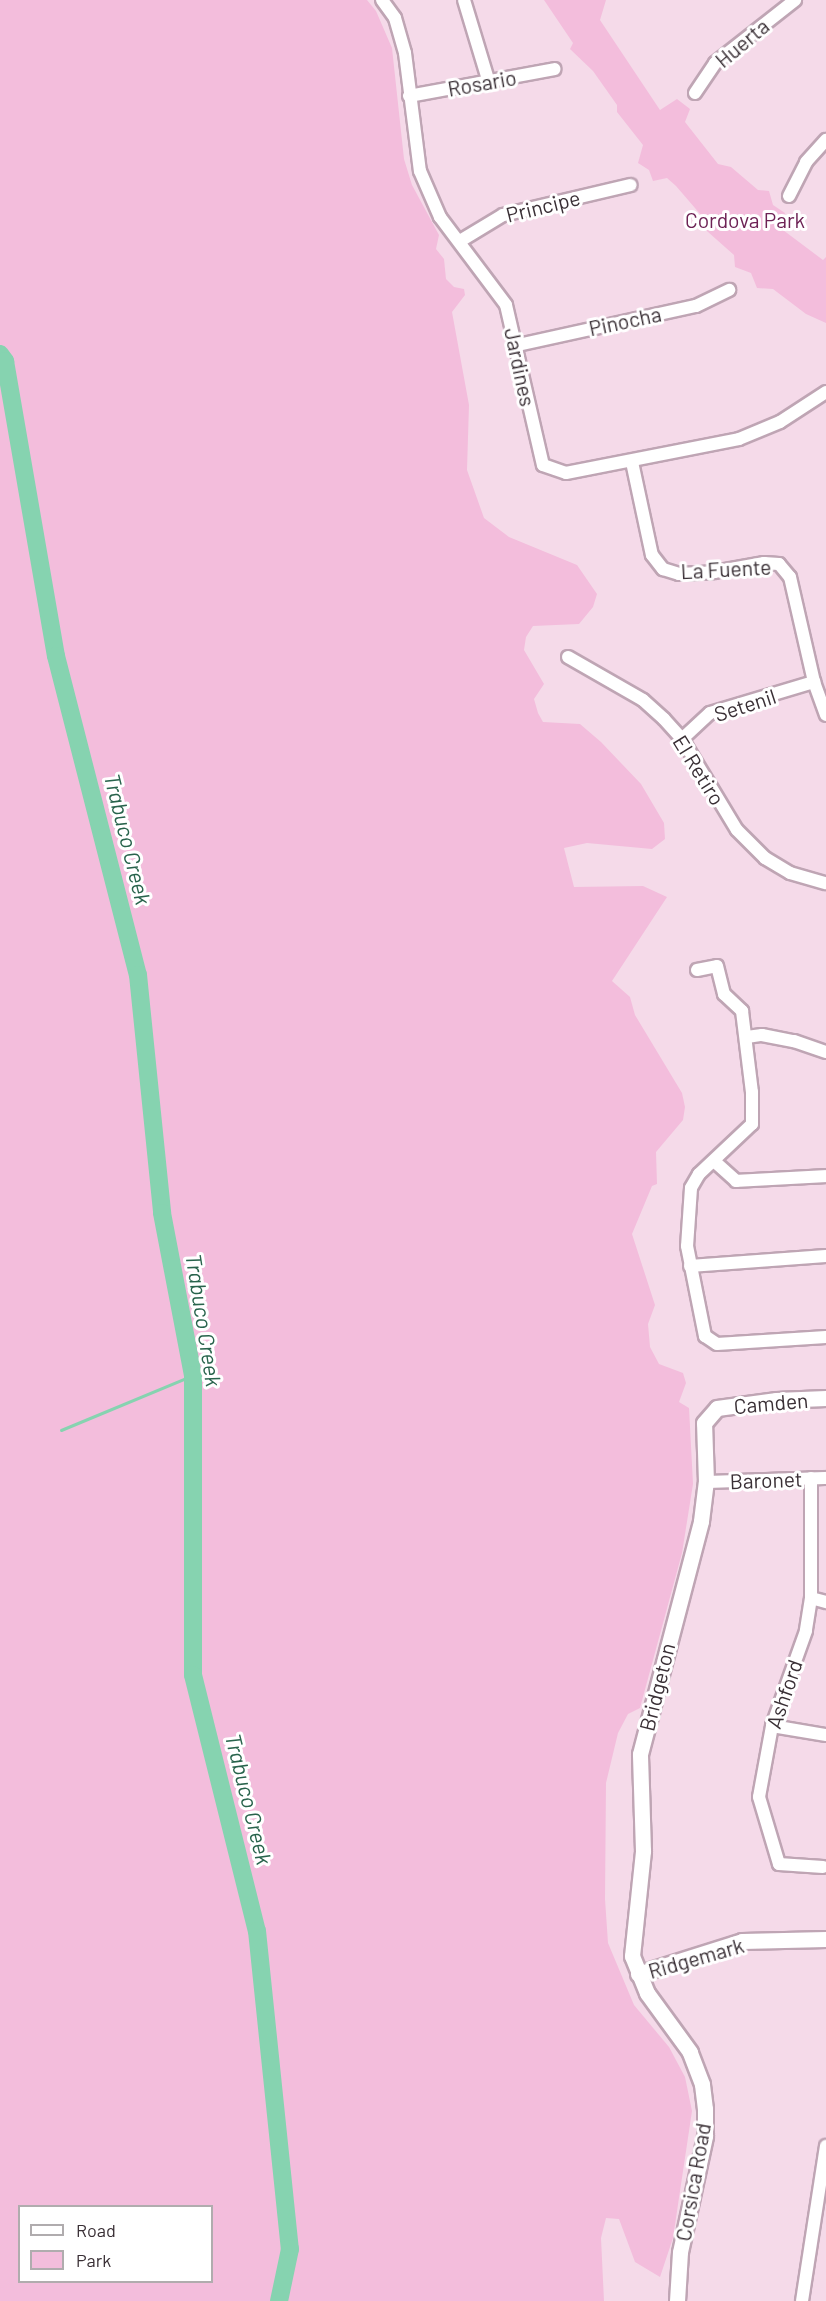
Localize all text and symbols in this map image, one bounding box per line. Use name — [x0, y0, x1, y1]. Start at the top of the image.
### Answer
street label: Huerta — [710, 13, 774, 73]
street label: Rosario — [446, 65, 518, 101]
street label: Principe — [503, 185, 583, 227]
park label: Cordova Park — [685, 207, 805, 233]
street label: Pinocha — [586, 301, 664, 341]
street label: Jardines — [499, 326, 541, 408]
street label: La Fuente — [680, 554, 772, 584]
street label: Setenil — [711, 683, 779, 727]
street label: El Retiro — [668, 730, 730, 810]
water label: Trabuco Creek — [99, 771, 157, 907]
water label: Trabuco Creek — [180, 1252, 228, 1388]
street label: Camden — [733, 1387, 809, 1419]
street label: Baronet — [729, 1466, 803, 1494]
street label: Bridgeton — [634, 1640, 680, 1734]
street label: Ashford — [761, 1656, 807, 1732]
water label: Trabuco Creek — [220, 1731, 278, 1867]
street label: Ridgemark — [645, 1932, 747, 1984]
street label: Corsica Road — [670, 2121, 716, 2243]
legend — [18, 2205, 213, 2283]
text: Road — [76, 2219, 116, 2241]
text: Park — [76, 2249, 111, 2271]

